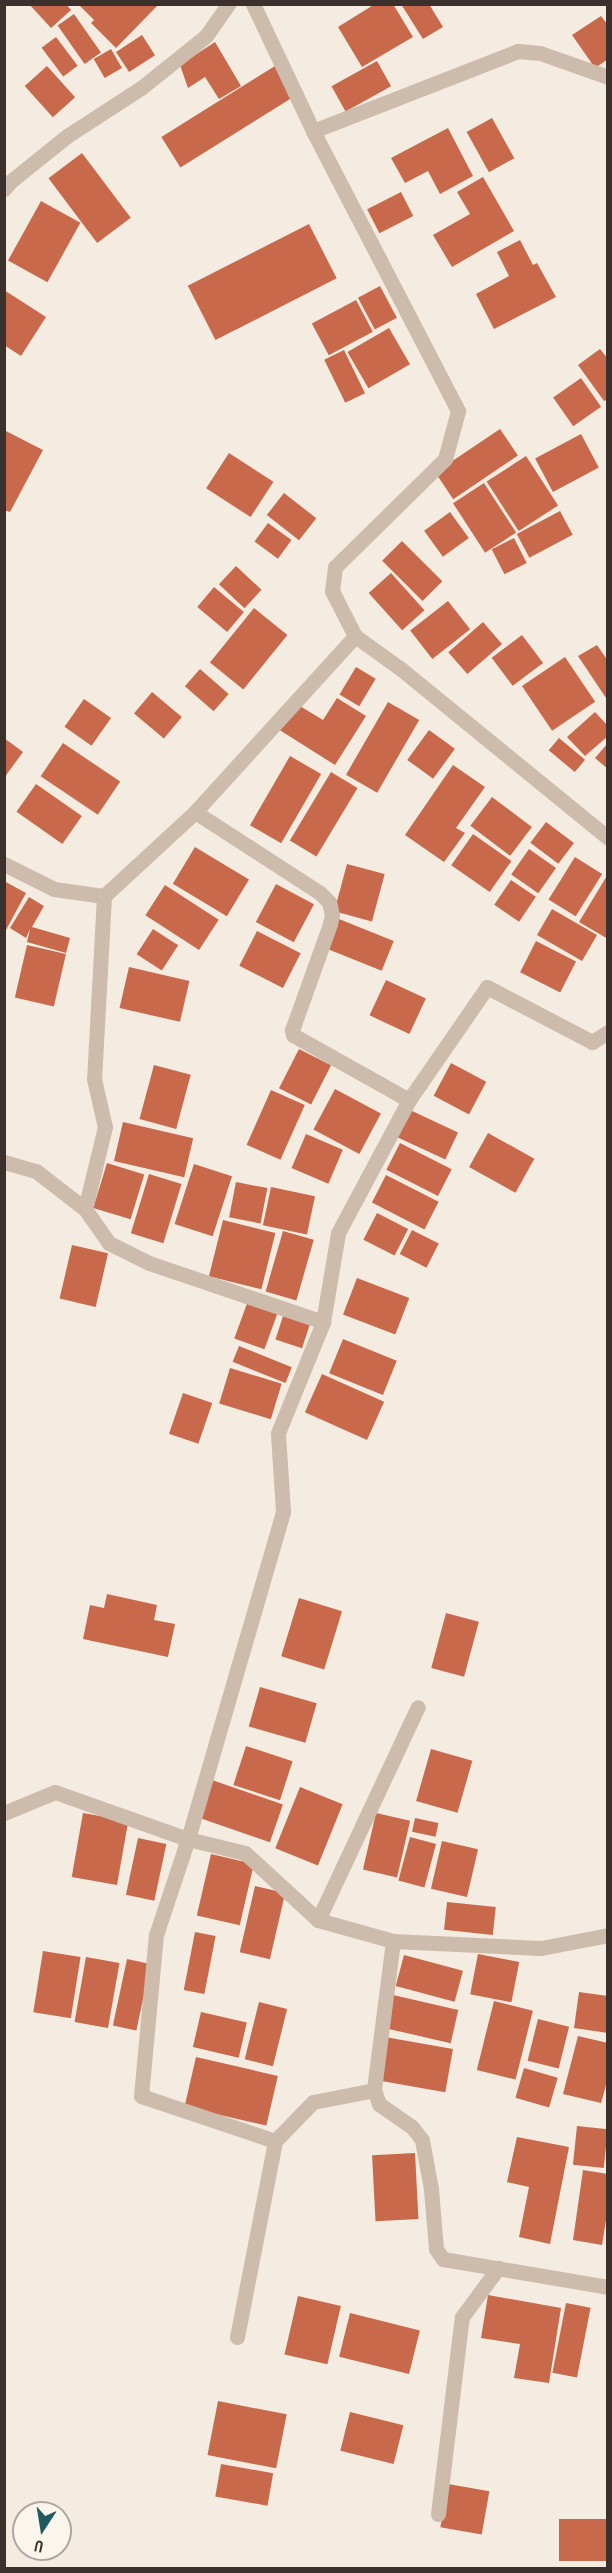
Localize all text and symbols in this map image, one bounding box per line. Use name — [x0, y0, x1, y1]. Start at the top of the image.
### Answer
north arrow — [12, 2501, 72, 2561]
text: U — [33, 2536, 45, 2557]

